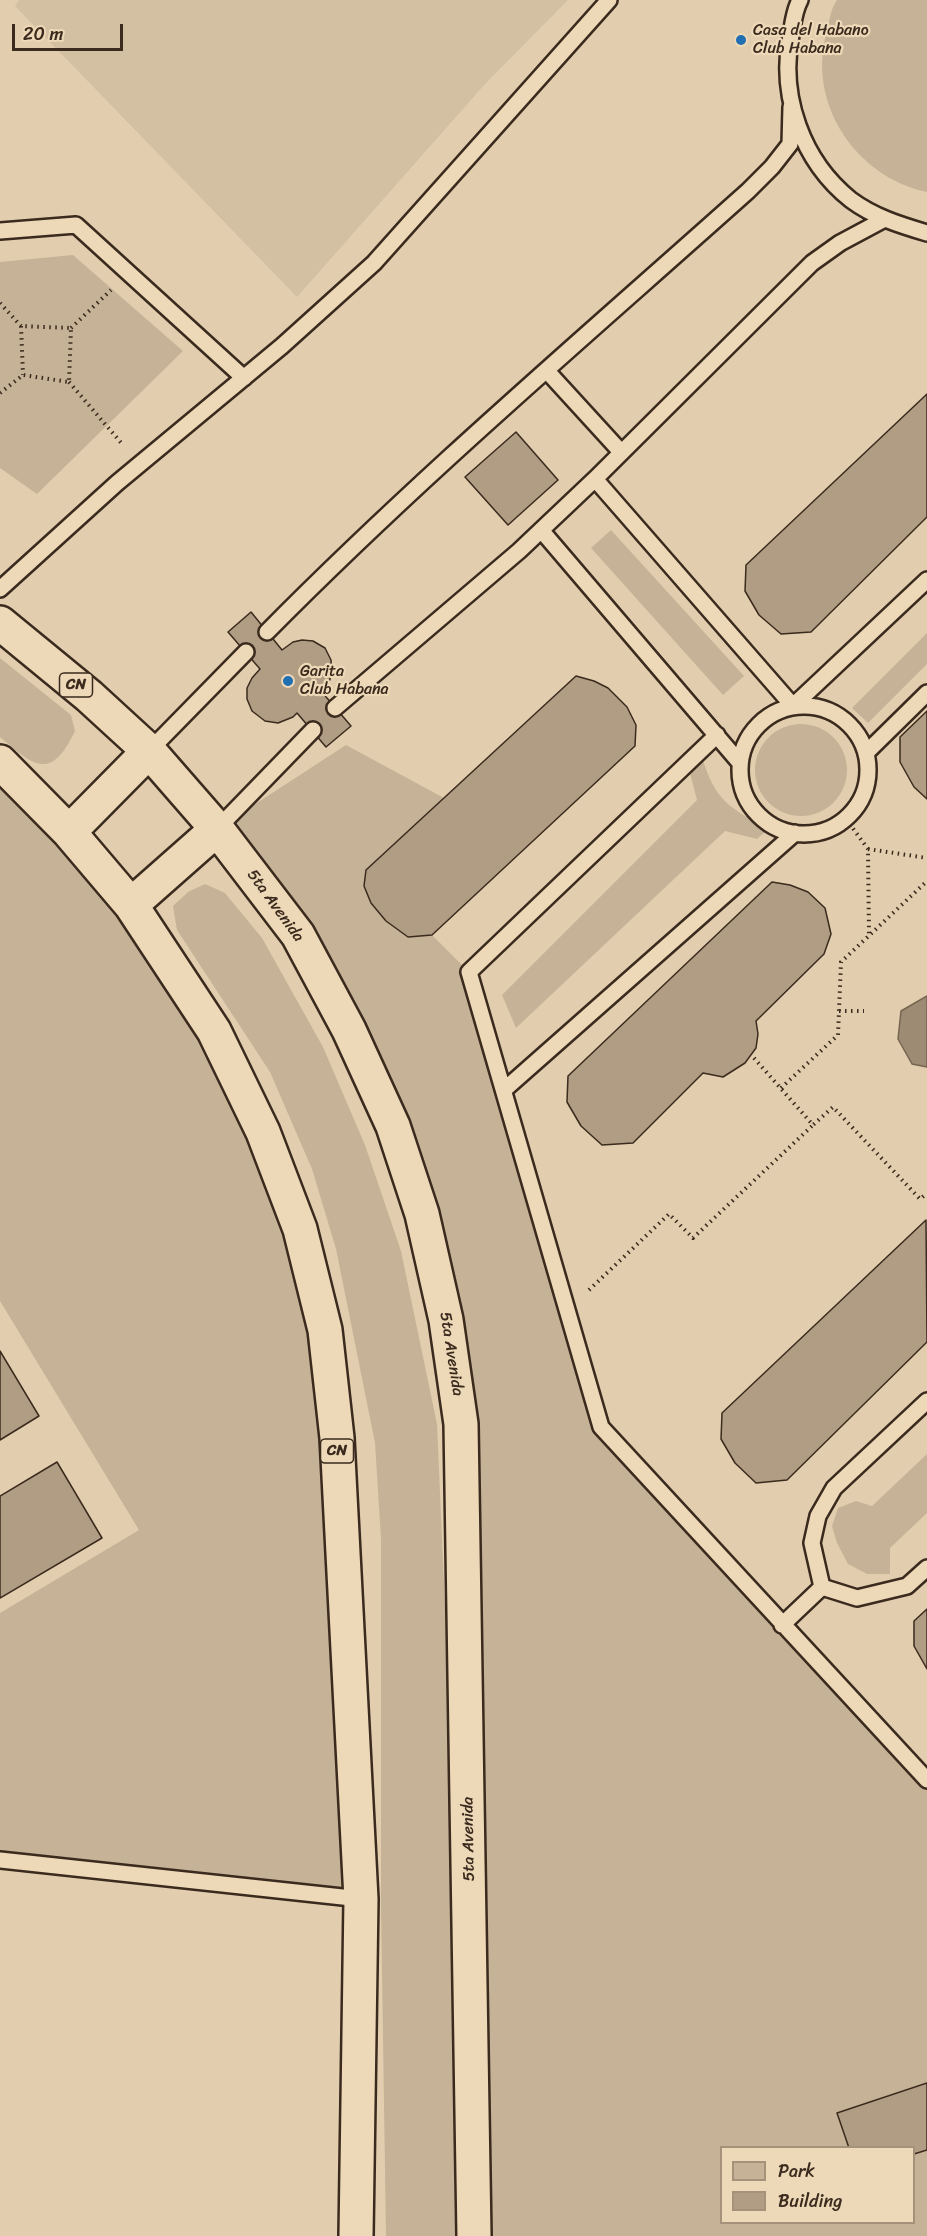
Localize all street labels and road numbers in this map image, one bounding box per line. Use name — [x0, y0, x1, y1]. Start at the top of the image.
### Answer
road number: CN — [60, 673, 92, 697]
street label: 5ta Avenida — [242, 866, 308, 946]
street label: 5ta Avenida — [435, 1311, 467, 1397]
road number: CN — [320, 1439, 354, 1463]
street label: 5ta Avenida — [459, 1797, 479, 1881]

